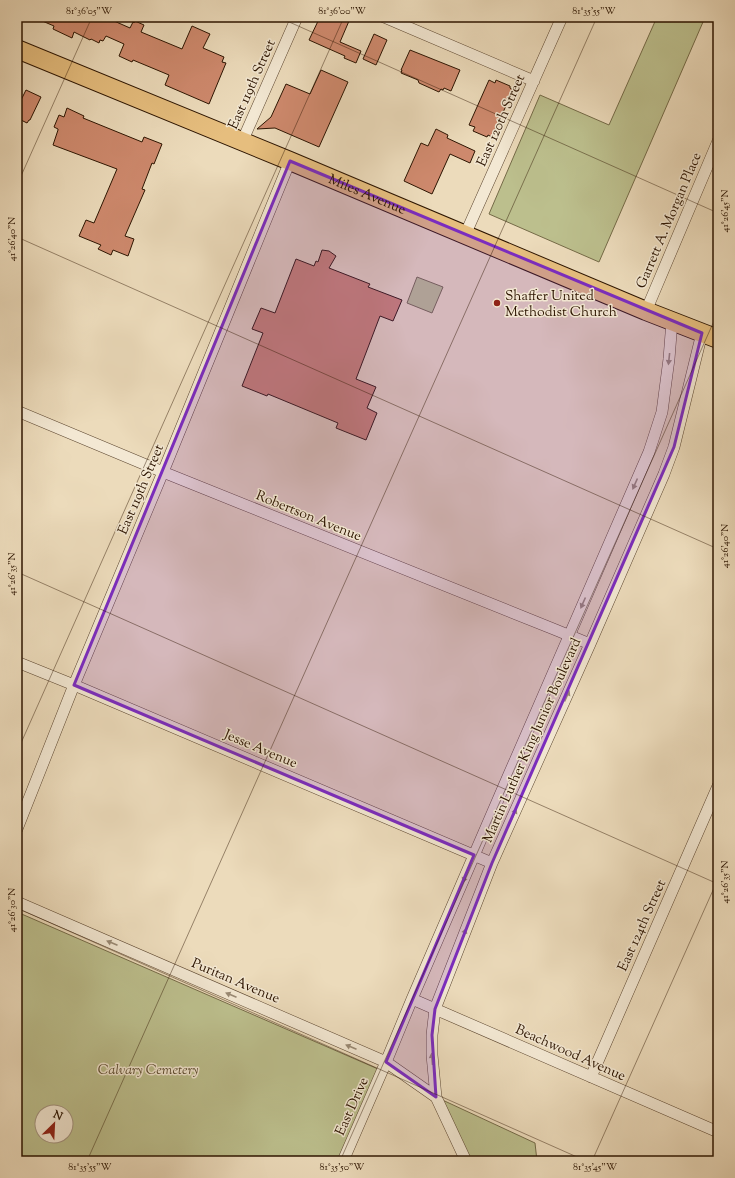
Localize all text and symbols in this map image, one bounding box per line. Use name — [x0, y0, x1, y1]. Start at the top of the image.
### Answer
text: 81°36'05"W — [66, 4, 112, 19]
text: 81°36'00"W — [318, 4, 366, 19]
text: 81°35'55"W — [572, 4, 616, 19]
street label: East 119th Street — [224, 37, 282, 133]
street label: East 120th Street — [473, 71, 531, 170]
street label: Garrett A. Morgan Place — [632, 150, 708, 292]
street label: Miles Avenue — [325, 170, 408, 221]
text: 41°26'45"N — [718, 190, 733, 232]
text: 41°26'40"N — [5, 217, 20, 261]
place label: Shaffer United Methodist Church — [505, 287, 617, 323]
marker: Shaffer United Methodist Church — [492, 298, 502, 308]
one-way arrow — [665, 353, 672, 365]
street label: East 119th Street — [114, 441, 170, 538]
one-way arrow — [632, 479, 638, 490]
street label: Robertson Avenue — [252, 486, 364, 547]
text: 41°26'40"N — [718, 524, 733, 568]
text: 41°26'35"N — [5, 553, 20, 595]
one-way arrow — [580, 598, 586, 609]
street label: Martin Luther King Junior Boulevard — [479, 635, 587, 846]
one-way arrow — [564, 690, 570, 701]
street label: Jesse Avenue — [220, 725, 300, 774]
one-way arrow — [511, 809, 517, 820]
text: 41°26'35"N — [718, 861, 733, 903]
one-way arrow — [462, 871, 468, 882]
street label: East 124th Street — [614, 877, 672, 975]
text: 41°26'30"N — [5, 888, 20, 932]
one-way arrow — [462, 928, 468, 940]
one-way arrow — [107, 940, 118, 946]
street label: Puritan Avenue — [188, 954, 282, 1009]
one-way arrow — [226, 992, 237, 998]
street label: Beachwood Avenue — [512, 1020, 629, 1087]
one-way arrow — [344, 1043, 356, 1049]
one-way arrow — [429, 1053, 436, 1065]
park label: Calvary Cemetery — [98, 1061, 199, 1081]
street label: East Drive — [331, 1074, 375, 1139]
north arrow — [34, 1104, 74, 1144]
text: N — [49, 1106, 65, 1125]
text: 81°35'55"W — [68, 1160, 112, 1175]
text: 81°35'50"W — [320, 1160, 364, 1175]
text: 81°35'45"W — [573, 1160, 617, 1175]

